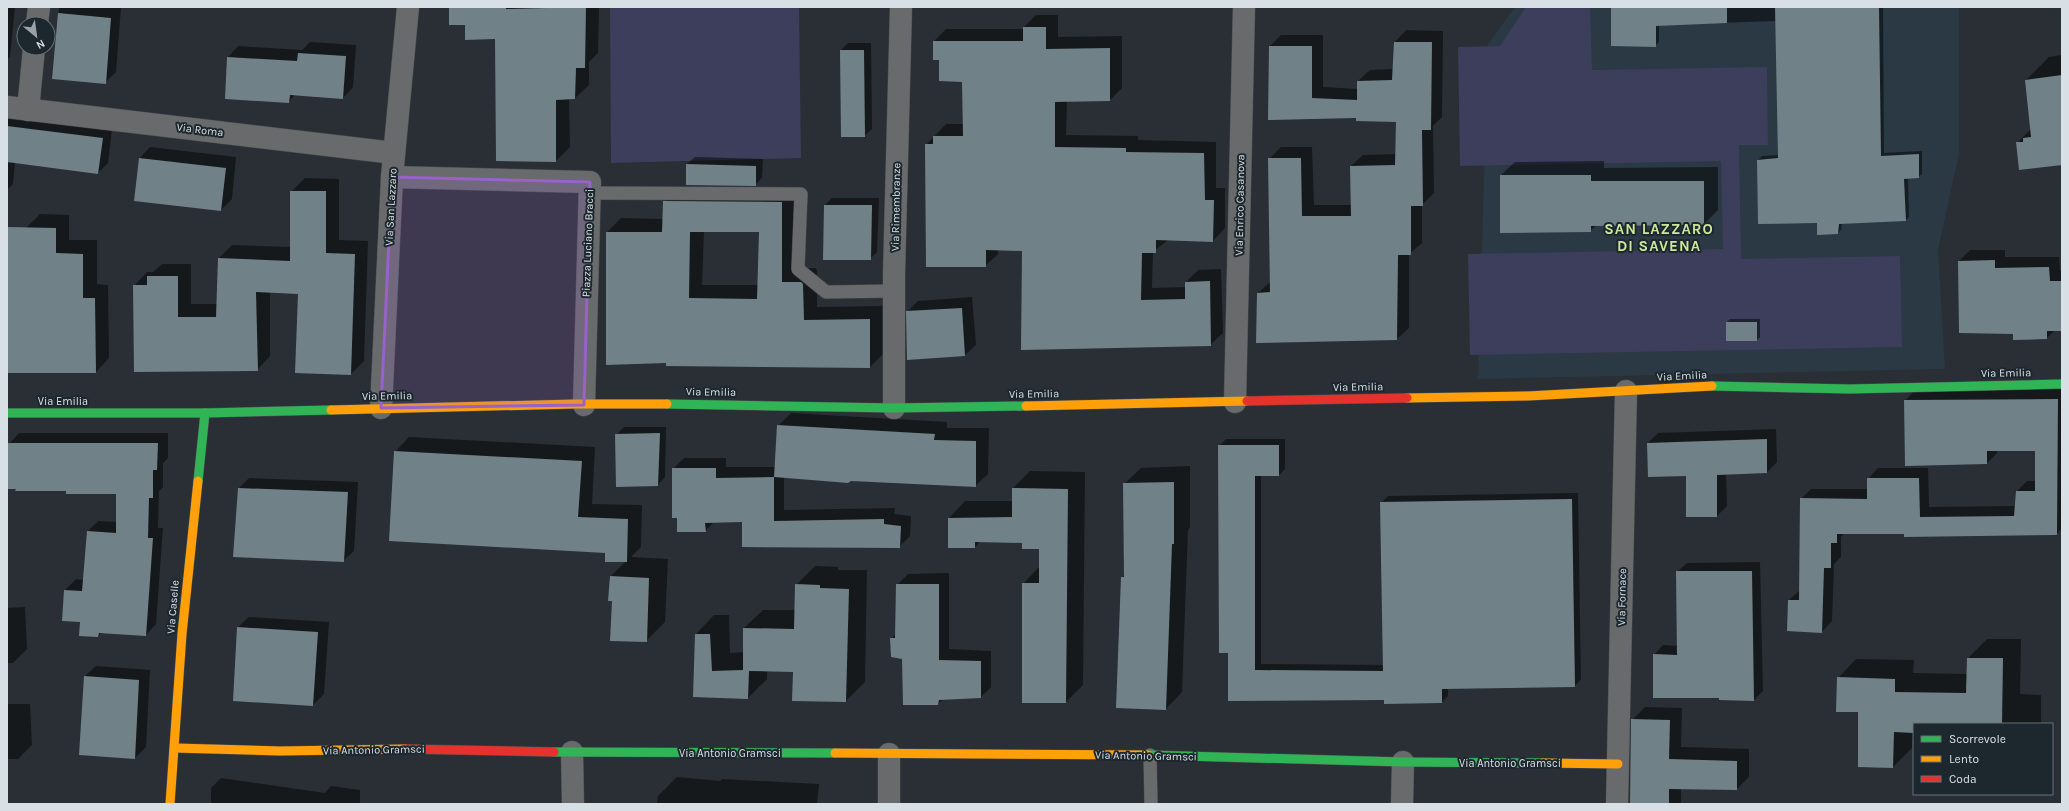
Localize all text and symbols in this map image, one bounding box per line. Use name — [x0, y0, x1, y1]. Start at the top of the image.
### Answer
north arrow — [16, 16, 56, 56]
text: N — [34, 37, 47, 52]
street label: Via Roma — [176, 121, 224, 139]
street label: Via Enrico Casanova — [1233, 154, 1247, 256]
street label: Via Rimembranze — [889, 162, 903, 251]
street label: Via San Lazzaro — [382, 168, 400, 246]
street label: Piazza Luciano Bracci — [580, 189, 596, 297]
district label: SAN LAZZARO DI SAVENA — [1604, 220, 1714, 255]
street label: Via Emilia — [1981, 366, 2031, 380]
street label: Via Emilia — [1657, 368, 1707, 384]
street label: Via Emilia — [1333, 380, 1383, 394]
street label: Via Emilia — [686, 385, 736, 399]
street label: Via Emilia — [1009, 387, 1059, 401]
street label: Via Emilia — [362, 389, 412, 403]
street label: Via Emilia — [38, 395, 88, 408]
street label: Via Fornace — [1615, 568, 1629, 626]
street label: Via Caselle — [164, 579, 182, 635]
legend — [1913, 723, 2053, 795]
text: Scorrevole — [1949, 732, 2006, 746]
street label: Via Antonio Gramsci — [323, 743, 425, 757]
street label: Via Antonio Gramsci — [679, 747, 781, 760]
street label: Via Antonio Gramsci — [1095, 749, 1197, 763]
text: Lento — [1949, 752, 1979, 766]
street label: Via Antonio Gramsci — [1459, 757, 1561, 770]
text: Coda — [1949, 772, 1977, 786]

